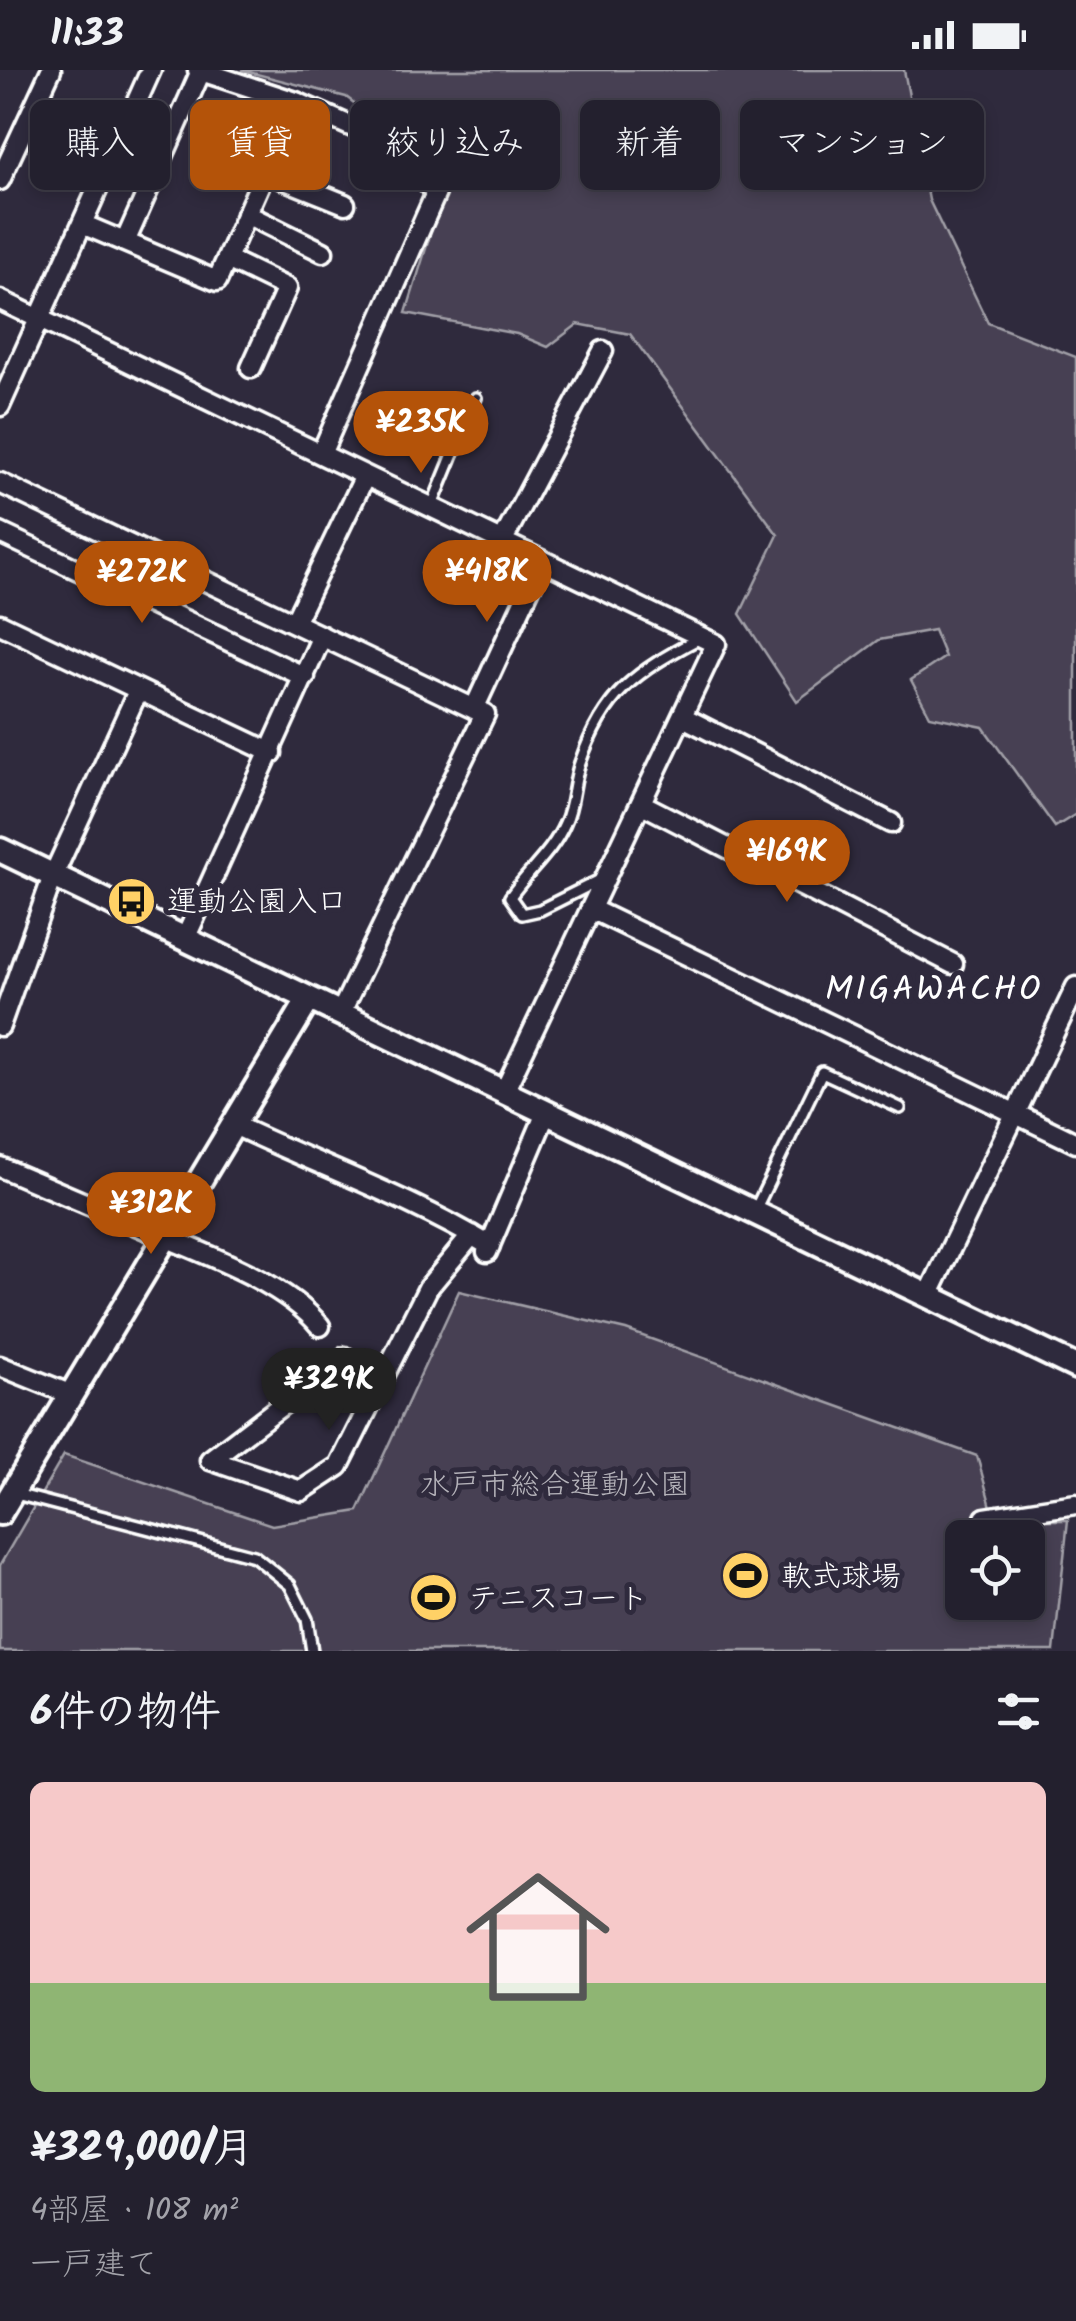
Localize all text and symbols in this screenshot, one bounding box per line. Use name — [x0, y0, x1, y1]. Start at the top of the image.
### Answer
text: 11:33 — [50, 5, 124, 65]
chip: 購入 — [30, 100, 170, 190]
chip: 賃貸 — [190, 100, 330, 190]
chip: 絞り込み — [350, 100, 560, 190]
chip: 新着 — [580, 100, 720, 190]
chip: マンション — [740, 100, 984, 190]
pin: ¥235K — [351, 391, 491, 476]
text: ¥235K — [375, 398, 467, 449]
pin: ¥418K — [417, 540, 557, 625]
pin: ¥272K — [72, 541, 212, 626]
text: ¥418K — [445, 547, 529, 598]
text: ¥272K — [96, 548, 188, 599]
pin: ¥169K — [717, 820, 857, 905]
text: ¥169K — [746, 827, 828, 878]
bus stop icon: 運動公園入口 — [106, 875, 158, 927]
place label: 運動公園入口 — [167, 879, 347, 927]
district label: MIGAWACHO — [825, 963, 1043, 1019]
pin: ¥312K — [81, 1172, 221, 1257]
text: ¥312K — [109, 1179, 193, 1230]
pin: ¥329K — [259, 1348, 399, 1433]
text: ¥329K — [283, 1355, 375, 1406]
park label: 水戸市総合運動公園 — [420, 1462, 690, 1510]
map controls — [945, 1520, 1045, 1620]
button: locate — [945, 1520, 1045, 1620]
sports icon: 軟式球場 — [720, 1550, 772, 1602]
place label: 軟式球場 — [781, 1554, 901, 1602]
sports icon: テニスコート — [407, 1572, 459, 1624]
place label: テニスコート — [468, 1576, 649, 1624]
text: 6件の物件 — [30, 1680, 221, 1747]
icon: filters — [991, 1684, 1046, 1739]
icon: home — [448, 1847, 628, 2027]
text: ¥329,000/月 — [30, 2116, 254, 2183]
text: 4部屋 · 108 m² — [30, 2186, 238, 2237]
text: 一戸建て — [30, 2240, 158, 2291]

